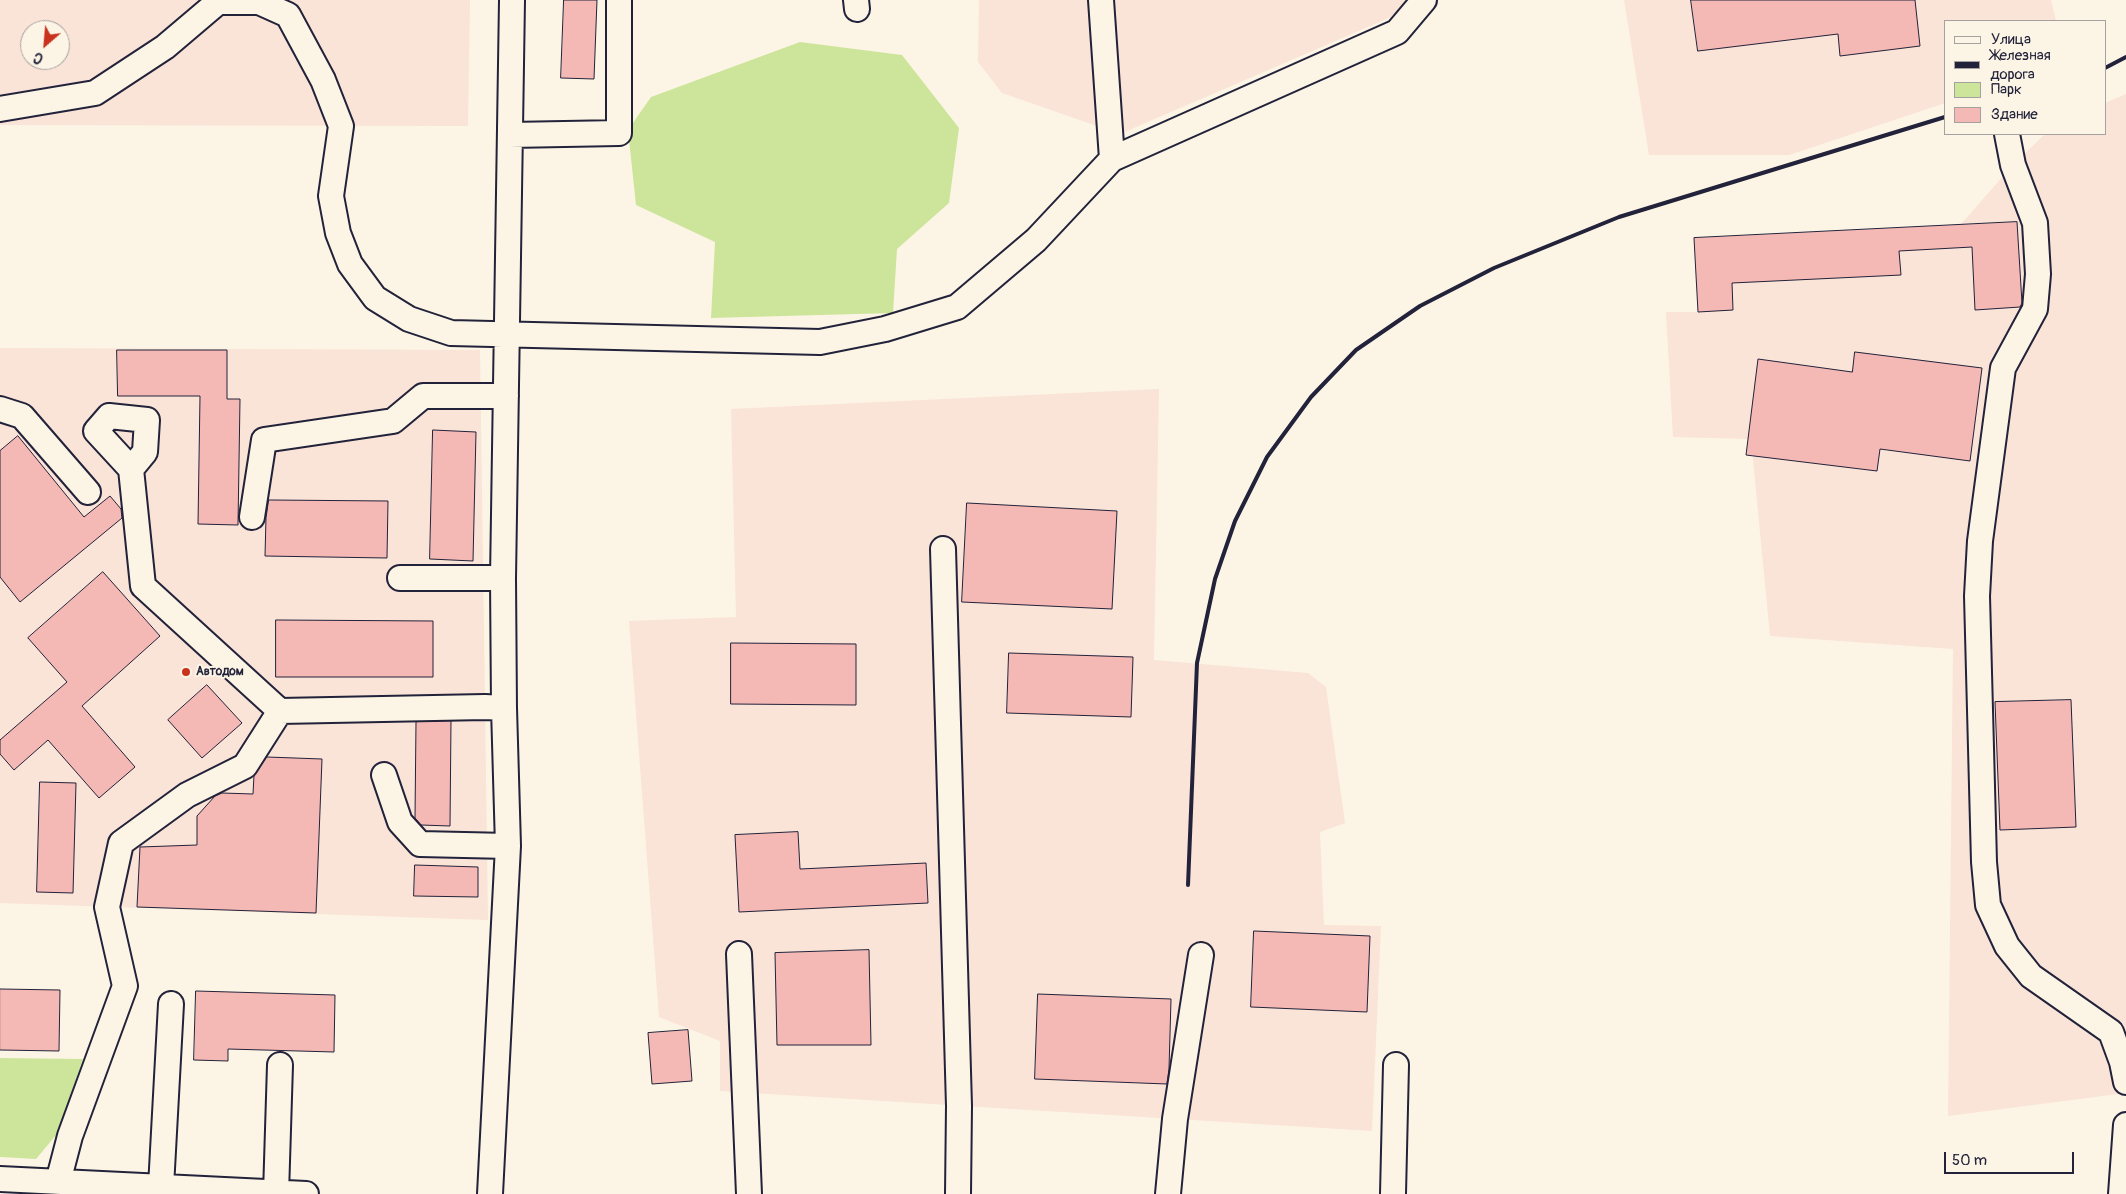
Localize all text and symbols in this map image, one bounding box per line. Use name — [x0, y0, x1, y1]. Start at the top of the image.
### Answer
north arrow — [20, 20, 70, 70]
legend — [1944, 20, 2106, 135]
text: Улица — [1991, 30, 2031, 49]
text: Железная дорога — [1990, 46, 2051, 84]
text: С — [31, 48, 46, 67]
text: Парк — [1991, 80, 2022, 99]
text: Здание — [1991, 105, 2038, 124]
place label: Автодом — [196, 665, 244, 679]
marker: Автодом — [180, 666, 192, 678]
scale bar — [1946, 1142, 2076, 1174]
text: 50 m — [1952, 1151, 1987, 1170]

